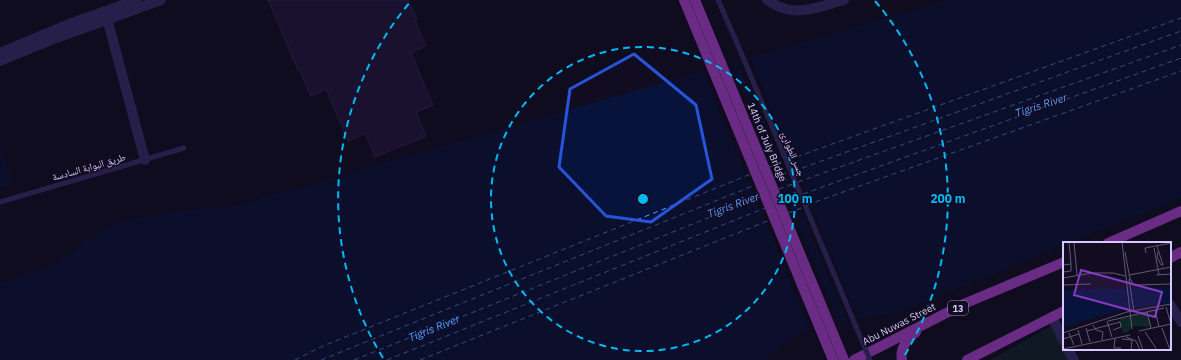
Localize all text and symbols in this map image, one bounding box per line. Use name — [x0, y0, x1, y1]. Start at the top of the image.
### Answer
water label: Tigris River — [1013, 90, 1070, 120]
street label: 14th of July Bridge — [744, 100, 790, 184]
street label: جسر الطوارئ — [778, 129, 808, 179]
street label: طريق البوابة السادسة — [51, 150, 128, 184]
water label: Tigris River — [705, 189, 762, 221]
text: 100 m — [777, 191, 813, 206]
text: 200 m — [930, 191, 966, 206]
centre of rings — [636, 192, 650, 206]
inset map — [1063, 242, 1171, 350]
street label: Abu Nuwas Street — [860, 300, 938, 348]
road number: 13 — [948, 301, 968, 315]
water label: Tigris River — [406, 311, 462, 345]

